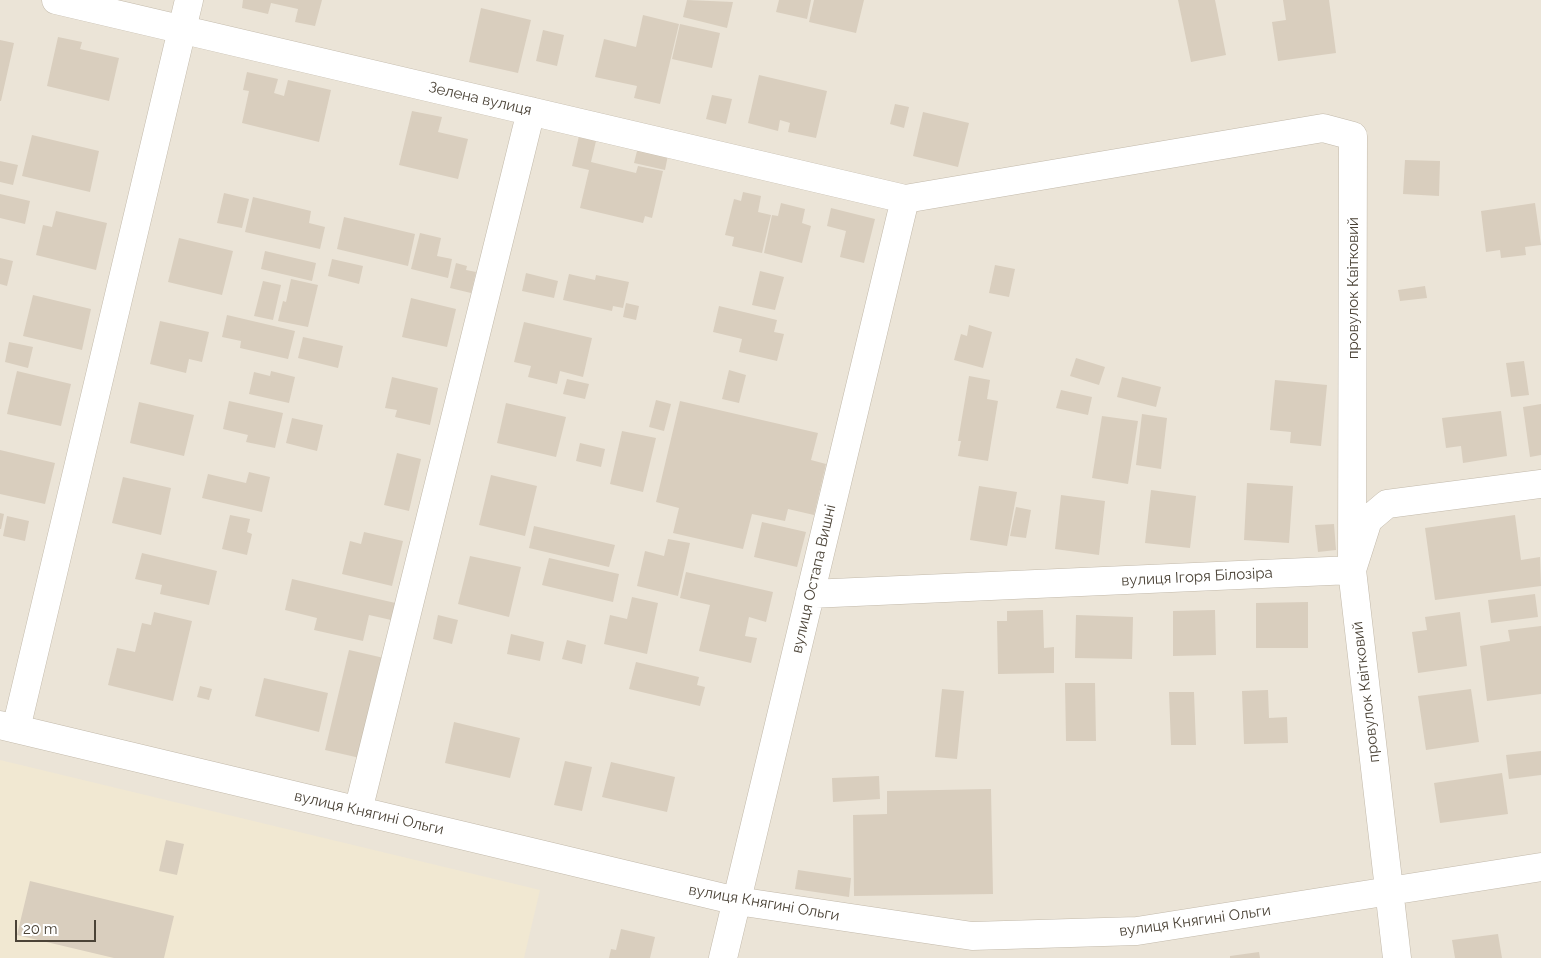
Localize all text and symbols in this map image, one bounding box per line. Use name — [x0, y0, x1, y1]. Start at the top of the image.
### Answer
street label: Зелена вулиця — [427, 78, 533, 120]
street label: провулок Квітковий — [1344, 217, 1362, 359]
street label: вулиця Остапа Вишні — [788, 503, 840, 655]
street label: вулиця Ігоря Білозіра — [1121, 564, 1273, 590]
street label: провулок Квітковий — [1348, 620, 1384, 764]
street label: вулиця Княгині Ольги — [293, 787, 445, 839]
street label: вулиця Княгині Ольги — [687, 881, 841, 925]
street label: вулиця Княгині Ольги — [1118, 901, 1272, 941]
scale bar — [18, 910, 99, 942]
text: 20 m — [23, 920, 58, 938]

